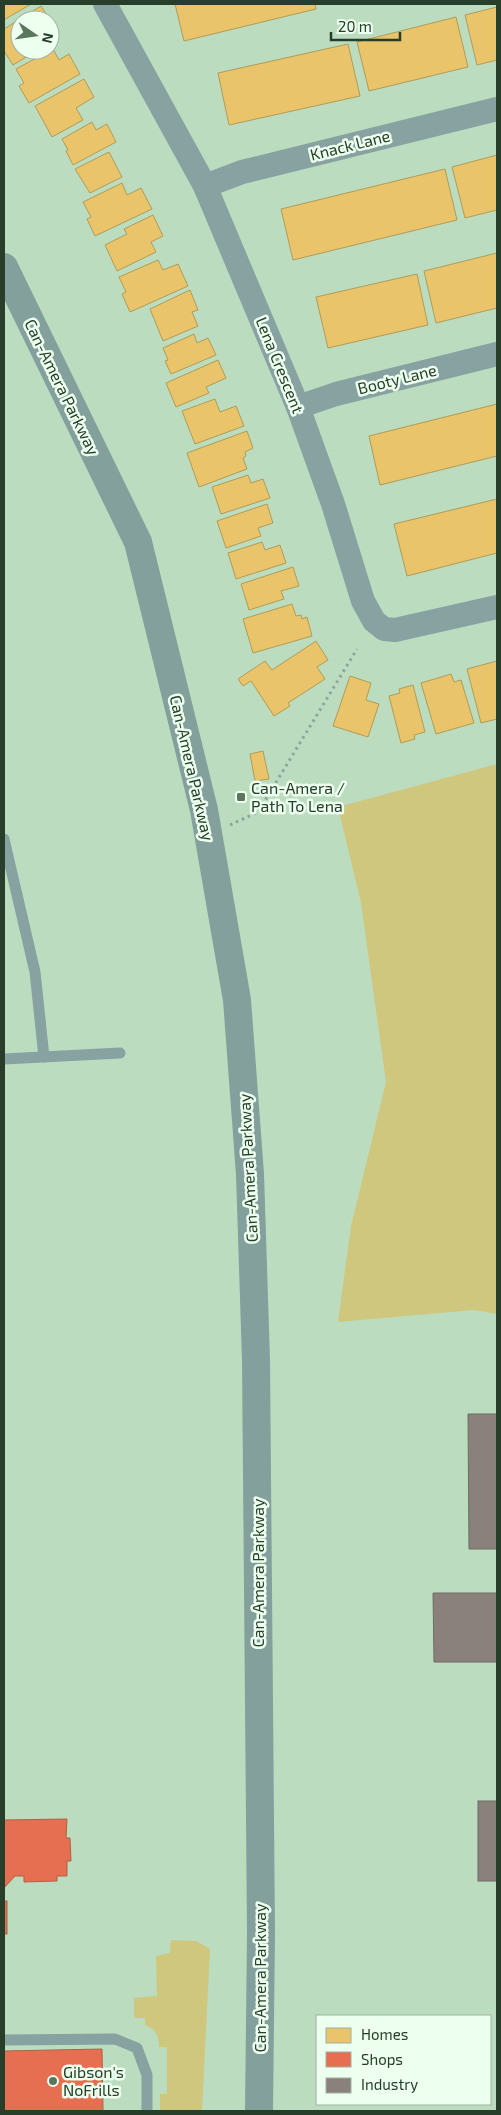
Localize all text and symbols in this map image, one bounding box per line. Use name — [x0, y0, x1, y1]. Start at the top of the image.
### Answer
north arrow — [10, 10, 60, 60]
scale bar — [331, 10, 400, 42]
text: 20 m — [338, 17, 372, 35]
text: N — [39, 31, 58, 45]
street label: Knack Lane — [308, 125, 392, 164]
street label: Lena Crescent — [253, 314, 308, 416]
street label: Can-Amera Parkway — [21, 316, 104, 458]
street label: Booty Lane — [355, 360, 438, 398]
street label: Can-Amera Parkway — [166, 693, 219, 843]
place label: Can-Amera / Path To Lena — [251, 778, 345, 815]
marker: Can-Amera / Path To Lena — [235, 791, 247, 803]
street label: Can-Amera Parkway — [234, 1093, 261, 1243]
street label: Can-Amera Parkway — [248, 1498, 267, 1647]
street label: Can-Amera Parkway — [250, 1903, 269, 2052]
legend — [316, 2015, 491, 2105]
text: Homes — [361, 2025, 408, 2043]
text: Shops — [361, 2050, 403, 2068]
place label: Gibson's NoFrills — [63, 2062, 124, 2099]
marker: Gibson's NoFrills — [47, 2075, 59, 2087]
text: Industry — [361, 2075, 418, 2093]

